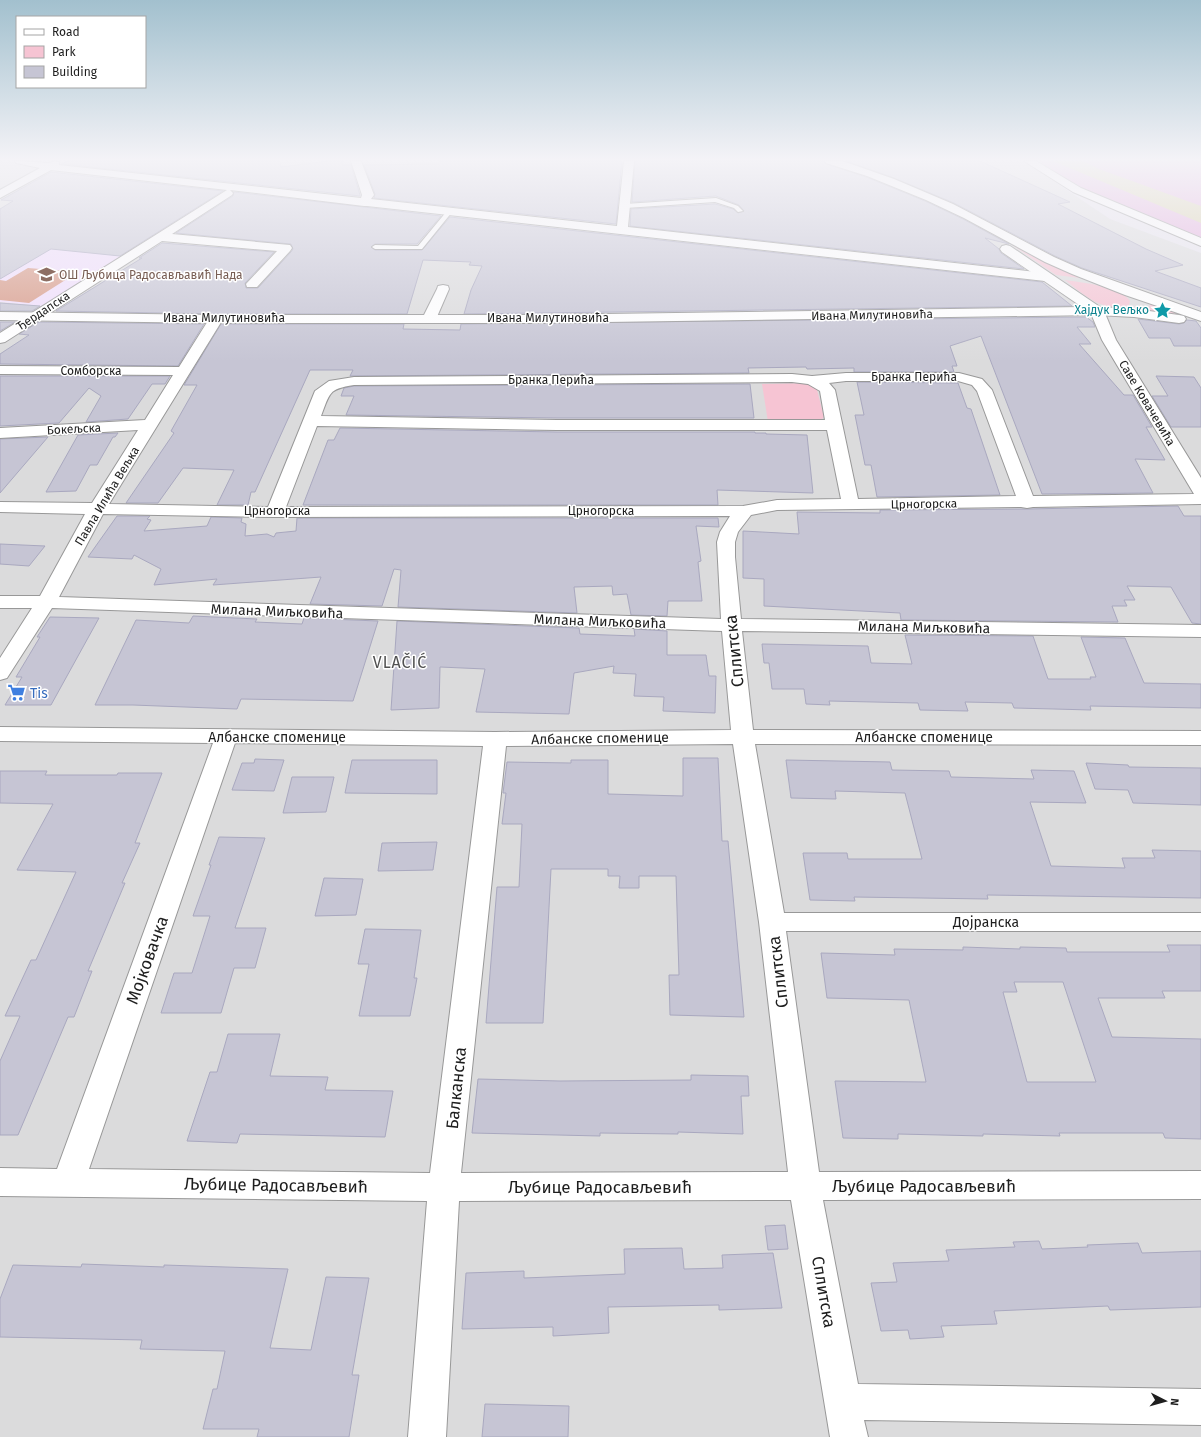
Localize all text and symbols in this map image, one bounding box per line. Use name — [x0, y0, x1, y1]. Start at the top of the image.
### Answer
legend — [16, 16, 146, 88]
text: Road — [52, 25, 80, 39]
text: Park — [52, 45, 76, 59]
text: Building — [52, 65, 98, 79]
school or university icon: ОШ Љубица Радосављавић Нада — [36, 265, 56, 285]
place label: ОШ Љубица Радосављавић Нада — [59, 268, 243, 282]
street label: Ђердапска — [14, 289, 72, 333]
place icon: Хајдук Вељко — [1152, 300, 1172, 320]
place label: Хајдук Вељко — [1074, 303, 1149, 317]
street label: Ивана Милутиновића — [811, 307, 933, 323]
street label: Ивана Милутиновића — [163, 311, 285, 325]
street label: Ивана Милутиновића — [487, 311, 609, 325]
street label: Саве Ковачевића — [1116, 358, 1178, 448]
street label: Сомборска — [61, 364, 121, 378]
street label: Бранка Перића — [871, 370, 957, 384]
street label: Бранка Перића — [508, 373, 594, 387]
street label: Бокељска — [46, 421, 102, 437]
street label: Павла Илића Вељка — [72, 444, 142, 548]
street label: Црногорска — [891, 496, 957, 512]
street label: Црногорска — [244, 504, 310, 518]
street label: Црногорска — [568, 504, 634, 518]
street label: Милана Миљковића — [210, 601, 344, 622]
street label: Милана Миљковића — [533, 611, 667, 632]
street label: Сплитска — [720, 614, 749, 688]
street label: Милана Миљковића — [858, 618, 990, 637]
district label: VLAČIĆ — [373, 652, 427, 672]
supermarket icon: Tis — [7, 683, 27, 703]
place label: Tis — [30, 685, 48, 702]
street label: Албанске споменице — [208, 729, 346, 746]
street label: Албанске споменице — [531, 729, 669, 748]
street label: Албанске споменице — [855, 729, 993, 746]
street label: Мојковачка — [122, 913, 173, 1007]
street label: Дојранска — [952, 914, 1019, 931]
street label: Сплитска — [764, 935, 793, 1009]
street label: Балканска — [442, 1046, 471, 1130]
street label: Љубице Радосављевић — [184, 1173, 368, 1198]
street label: Љубице Радосављевић — [832, 1176, 1016, 1197]
street label: Љубице Радосављевић — [508, 1177, 692, 1198]
street label: Сплитска — [807, 1255, 840, 1330]
north arrow — [1145, 1381, 1185, 1421]
text: N — [1168, 1398, 1181, 1406]

